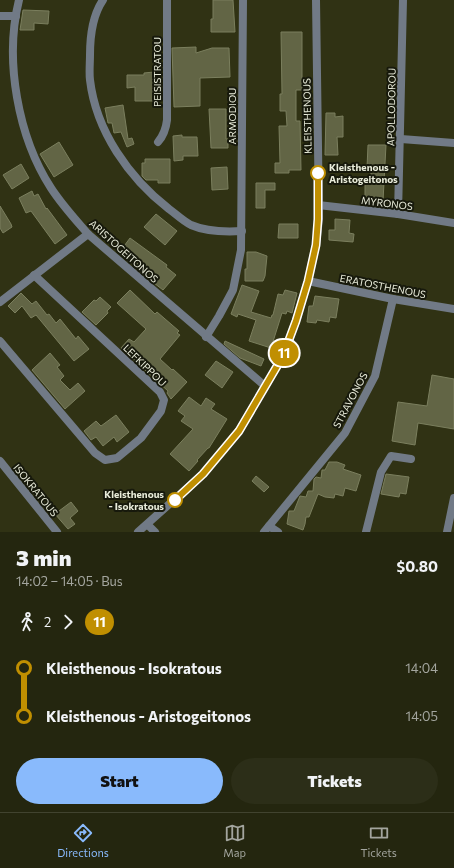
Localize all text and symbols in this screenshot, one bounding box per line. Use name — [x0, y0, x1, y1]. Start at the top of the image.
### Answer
street label: PEISISTRATOU — [151, 37, 163, 107]
street label: APOLLODOROU — [384, 68, 398, 146]
street label: KLEISTHENOUS — [300, 78, 314, 154]
street label: ARMODIOU — [226, 88, 238, 144]
place label: Kleisthenous - Aristogeitonos — [329, 161, 398, 185]
marker: Kleisthenous - Aristogeitonos — [310, 165, 326, 181]
street label: MYRONOS — [361, 194, 414, 212]
street label: ARISTOGEITONOS — [87, 217, 161, 285]
street label: ERATOSTHENOUS — [339, 272, 427, 300]
line badge: 11 — [266, 340, 302, 366]
street label: LEFKIPPOU — [121, 342, 169, 388]
text: 11 — [278, 344, 290, 361]
street label: STRAVONOS — [330, 370, 370, 430]
street label: ISOKRATOUS — [11, 461, 61, 519]
place label: Kleisthenous - Isokratous — [104, 488, 164, 512]
marker: Kleisthenous - Isokratous — [167, 492, 183, 508]
text: 3 min — [16, 544, 72, 571]
text: $0.80 — [397, 557, 438, 575]
text: 14:02 – 14:05 · Bus — [16, 573, 123, 589]
icon: walk — [16, 611, 38, 633]
icon: forward — [57, 611, 79, 633]
text: 11 — [93, 613, 106, 630]
text: 2 — [44, 614, 51, 630]
text: Kleisthenous - Isokratous — [46, 659, 222, 677]
text: 14:04 — [405, 660, 438, 676]
text: Kleisthenous - Aristogeitonos — [46, 707, 251, 725]
text: 14:05 — [406, 708, 438, 724]
button: Start — [16, 758, 223, 804]
button: Tickets — [231, 758, 438, 804]
tab: Directions — [57, 822, 109, 859]
tab: Map — [223, 822, 246, 859]
tab: Tickets — [360, 822, 397, 859]

